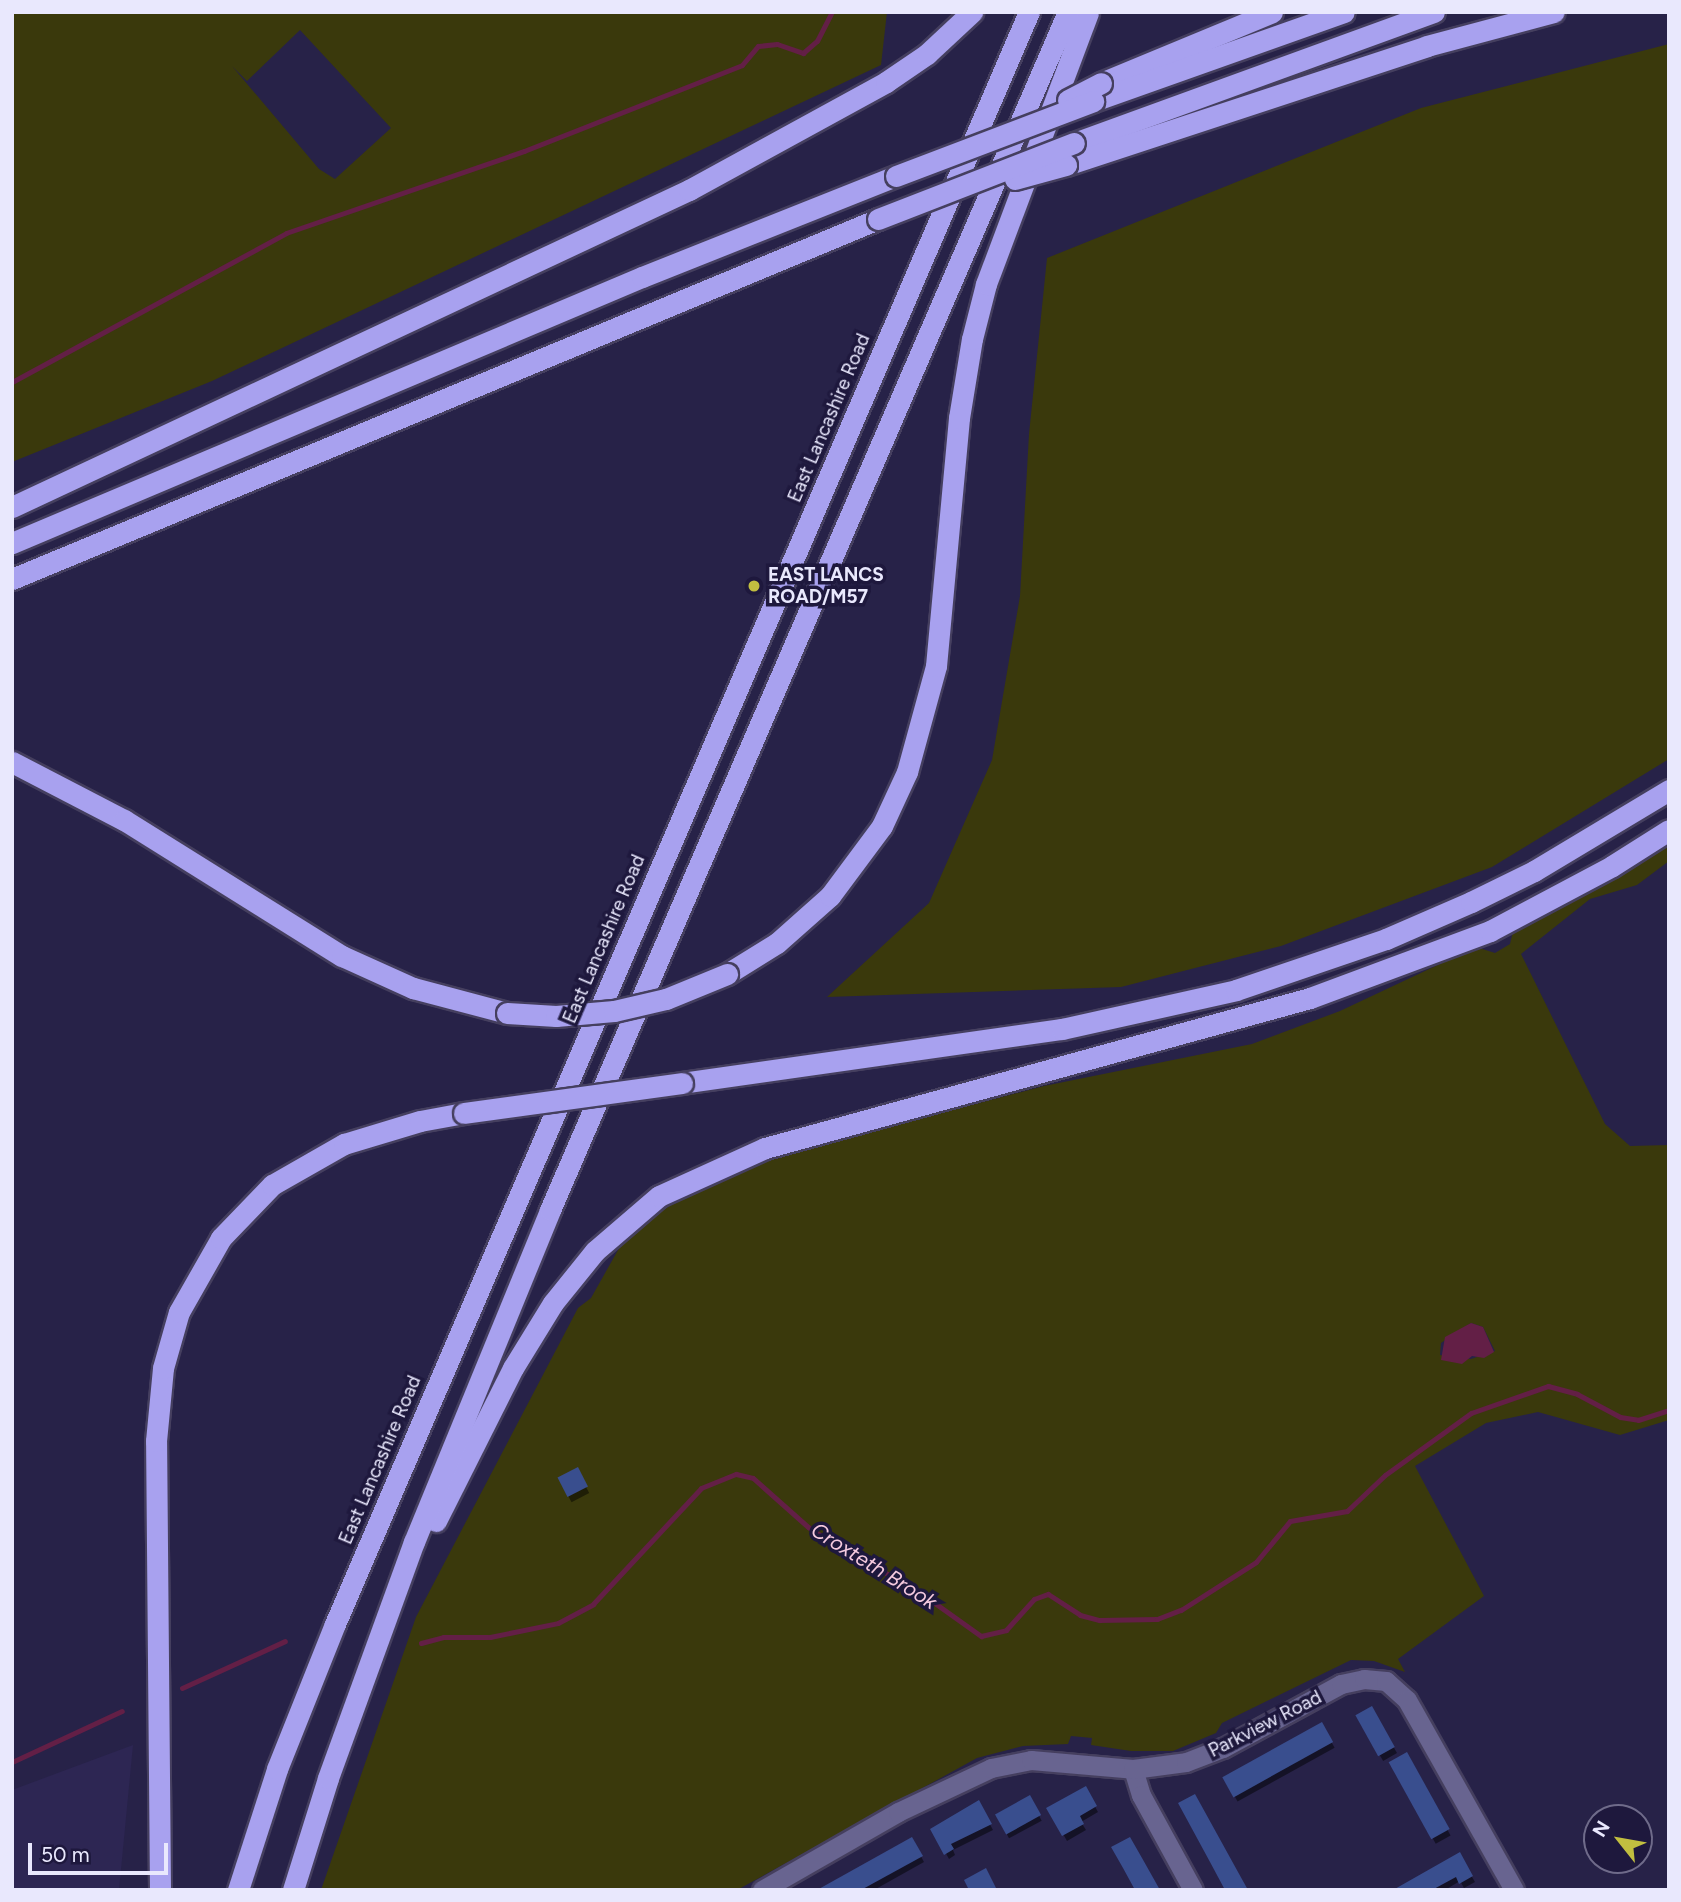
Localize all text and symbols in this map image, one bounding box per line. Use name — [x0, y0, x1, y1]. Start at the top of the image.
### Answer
street label: East Lancashire Road — [783, 330, 875, 506]
place label: EAST LANCS ROAD/M57 — [768, 564, 884, 608]
marker: EAST LANCS ROAD/M57 — [746, 578, 762, 594]
street label: East Lancashire Road — [558, 851, 650, 1027]
street label: East Lancashire Road — [334, 1372, 426, 1548]
water label: Croxteth Brook — [806, 1517, 942, 1615]
street label: Parkview Road — [1205, 1686, 1325, 1762]
north arrow — [1583, 1804, 1653, 1874]
text: N — [1588, 1817, 1615, 1841]
scale bar — [32, 1828, 172, 1872]
text: 50 m — [41, 1842, 90, 1867]

